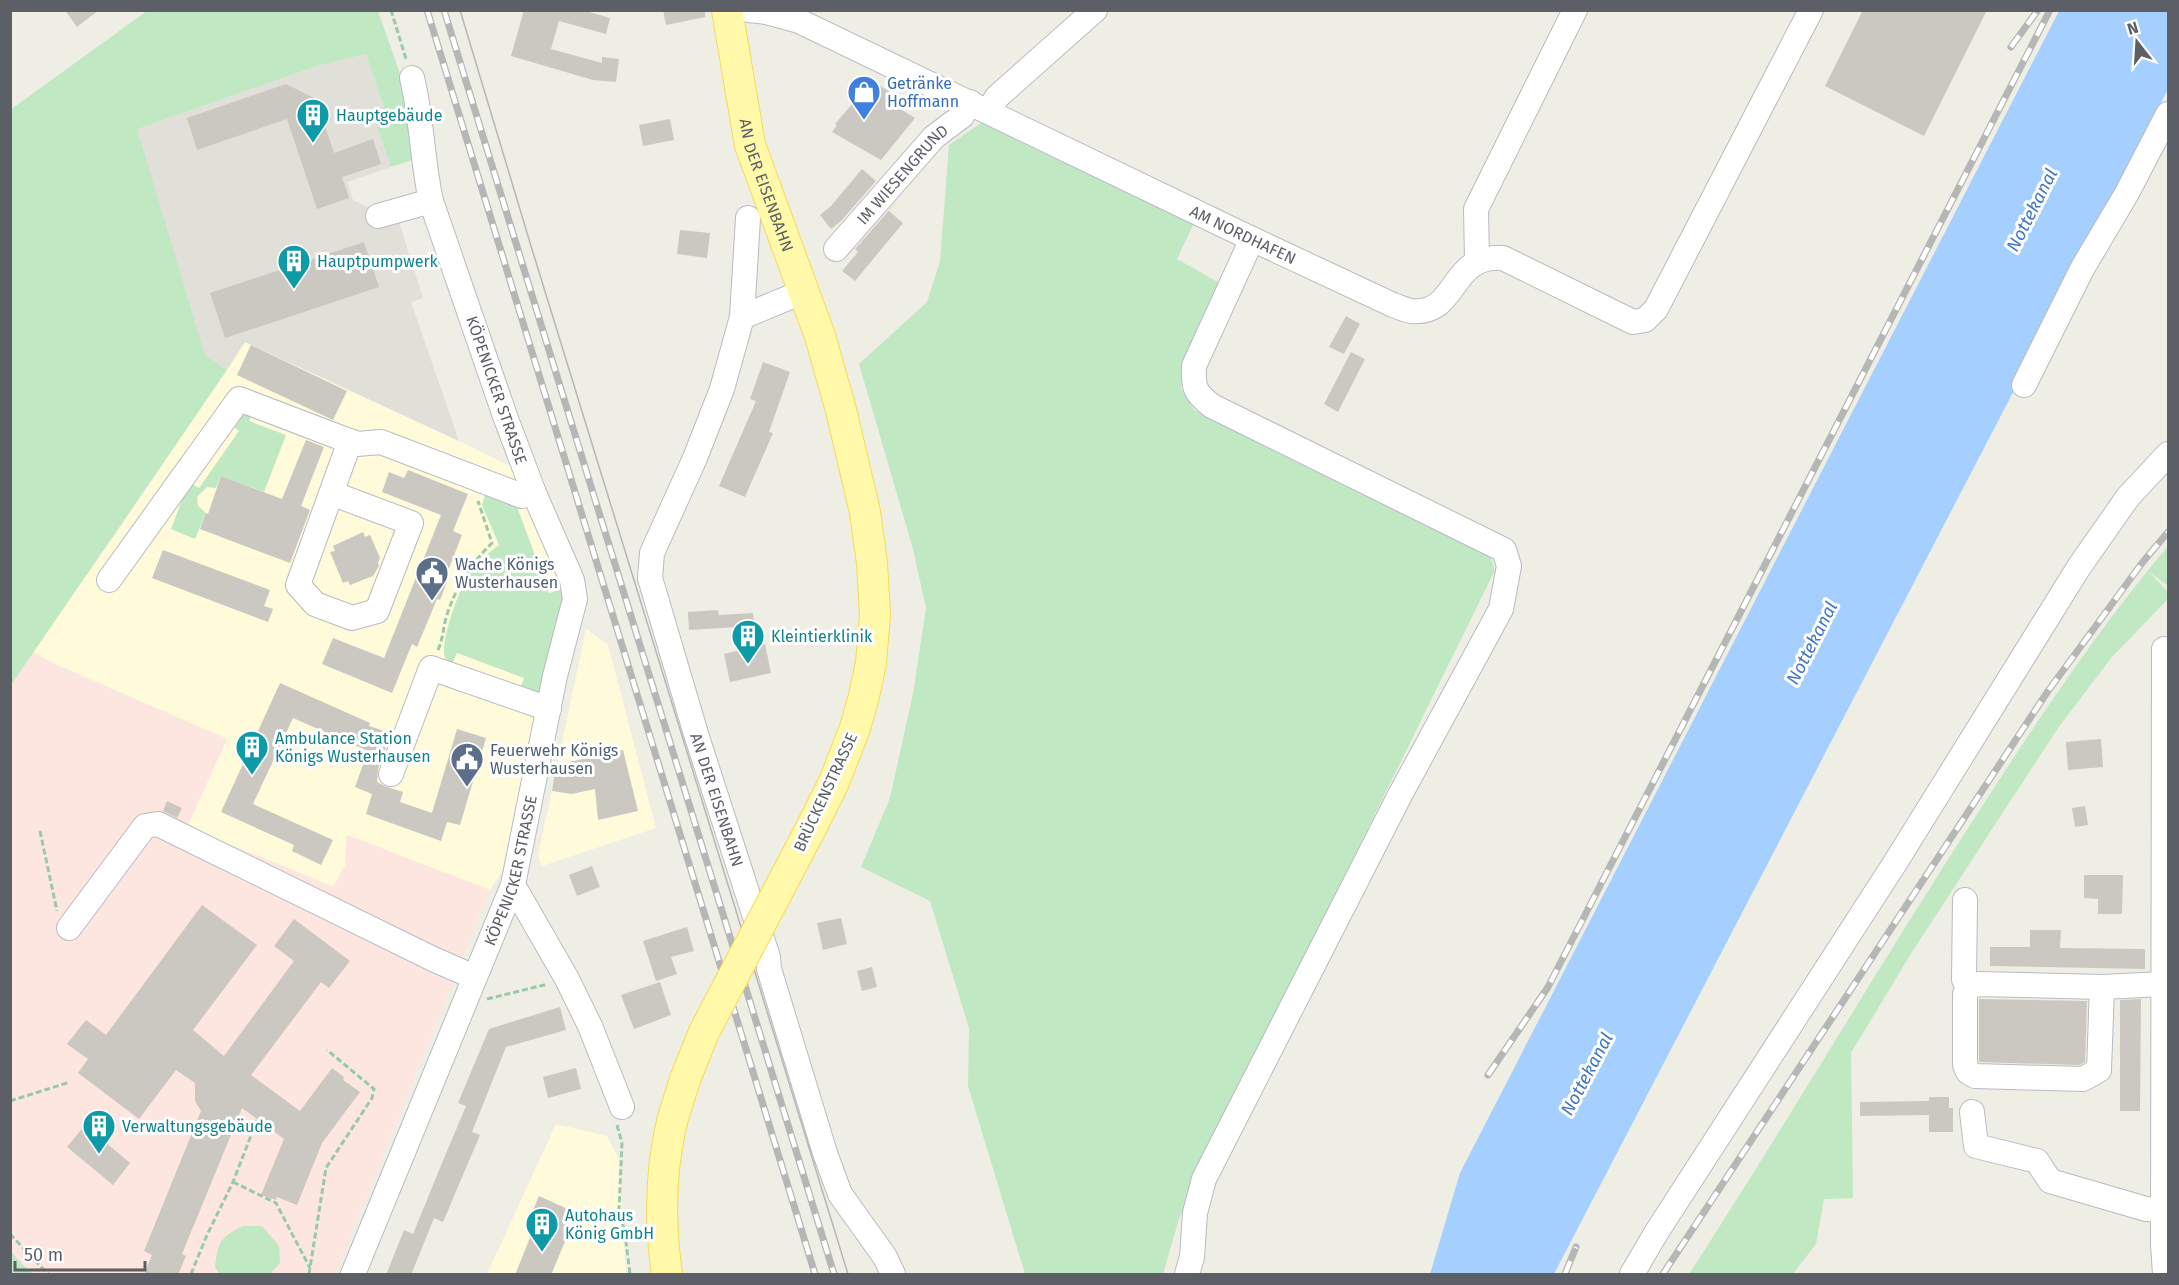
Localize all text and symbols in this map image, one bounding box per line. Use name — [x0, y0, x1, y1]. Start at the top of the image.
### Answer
north arrow — [2107, 12, 2167, 72]
text: N — [2125, 17, 2141, 39]
shop icon: Getränke Hoffmann — [846, 74, 882, 121]
place label: Getränke Hoffmann — [887, 74, 959, 111]
building icon: Hauptgebäude — [295, 97, 331, 144]
place label: Hauptgebäude — [336, 106, 442, 125]
street label: AN DER EISENBAHN — [736, 117, 797, 254]
street label: IM WIESENGRUND — [853, 121, 952, 228]
water label: Nottekanal — [2002, 165, 2062, 255]
street label: AM NORDHAFEN — [1187, 202, 1299, 268]
building icon: Hauptpumpwerk — [276, 243, 312, 290]
place label: Hauptpumpwerk — [317, 252, 439, 271]
street label: KÖPENICKER STRASSE — [462, 313, 531, 467]
public building icon: Wache Königs Wusterhausen — [414, 555, 450, 602]
place label: Wache Königs Wusterhausen — [455, 555, 558, 592]
water label: Nottekanal — [1782, 598, 1842, 688]
building icon: Kleintierklinik — [730, 618, 766, 665]
place label: Kleintierklinik — [771, 627, 873, 646]
building icon: Ambulance Station Königs Wusterhausen — [234, 729, 270, 776]
place label: Ambulance Station Königs Wusterhausen — [275, 729, 431, 766]
street label: BRÜCKENSTRASSE — [790, 730, 861, 855]
street label: AN DER EISENBAHN — [686, 731, 747, 869]
public building icon: Feuerwehr Königs Wusterhausen — [449, 741, 485, 788]
place label: Feuerwehr Königs Wusterhausen — [490, 741, 618, 778]
street label: KÖPENICKER STRASSE — [480, 794, 541, 949]
water label: Nottekanal — [1556, 1029, 1618, 1119]
building icon: Verwaltungsgebäude — [81, 1108, 117, 1155]
place label: Verwaltungsgebäude — [122, 1117, 272, 1136]
building icon: Autohaus König GmbH — [524, 1206, 560, 1253]
place label: Autohaus König GmbH — [565, 1206, 654, 1243]
scale bar — [15, 1234, 146, 1272]
text: 50 m — [24, 1244, 63, 1266]

